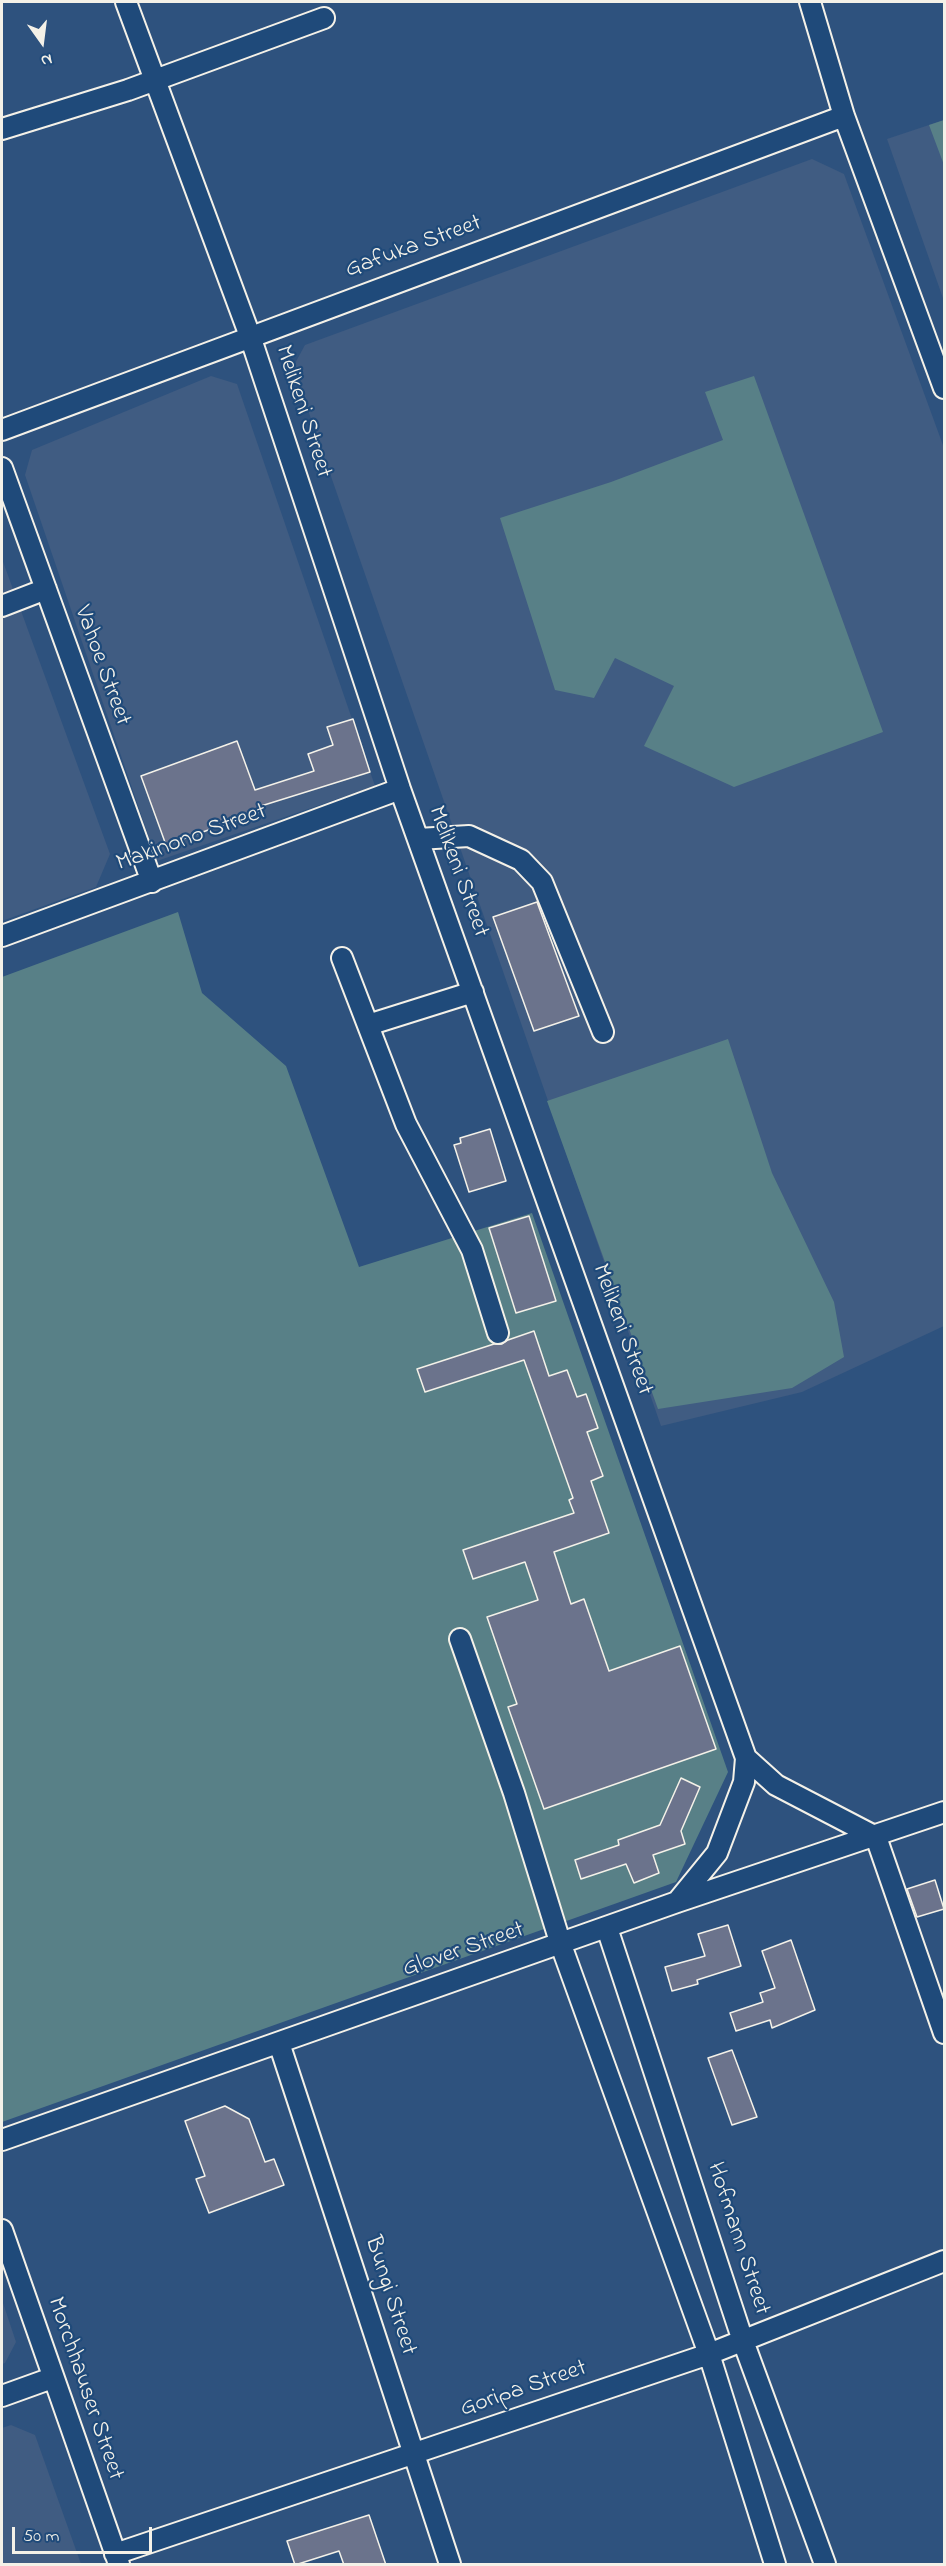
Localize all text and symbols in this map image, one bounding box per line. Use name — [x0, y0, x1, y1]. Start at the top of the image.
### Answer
north arrow — [12, 12, 72, 72]
text: N — [38, 47, 55, 72]
street label: Gafuka Street — [342, 210, 486, 286]
street label: Melikeni Street — [267, 342, 337, 482]
street label: Vahoe Street — [66, 602, 136, 730]
street label: Makinono Street — [113, 799, 271, 879]
street label: Melikeni Street — [420, 802, 494, 942]
street label: Melikeni Street — [584, 1260, 658, 1400]
street label: Glover Street — [400, 1917, 528, 1985]
street label: Hofmann Street — [699, 2159, 775, 2319]
street label: Bungi Street — [356, 2233, 422, 2359]
street label: Morchhauser Street — [39, 2294, 129, 2484]
street label: Goripa Street — [457, 2355, 591, 2425]
scale bar — [15, 2515, 154, 2553]
text: 50 m — [23, 2524, 60, 2550]

